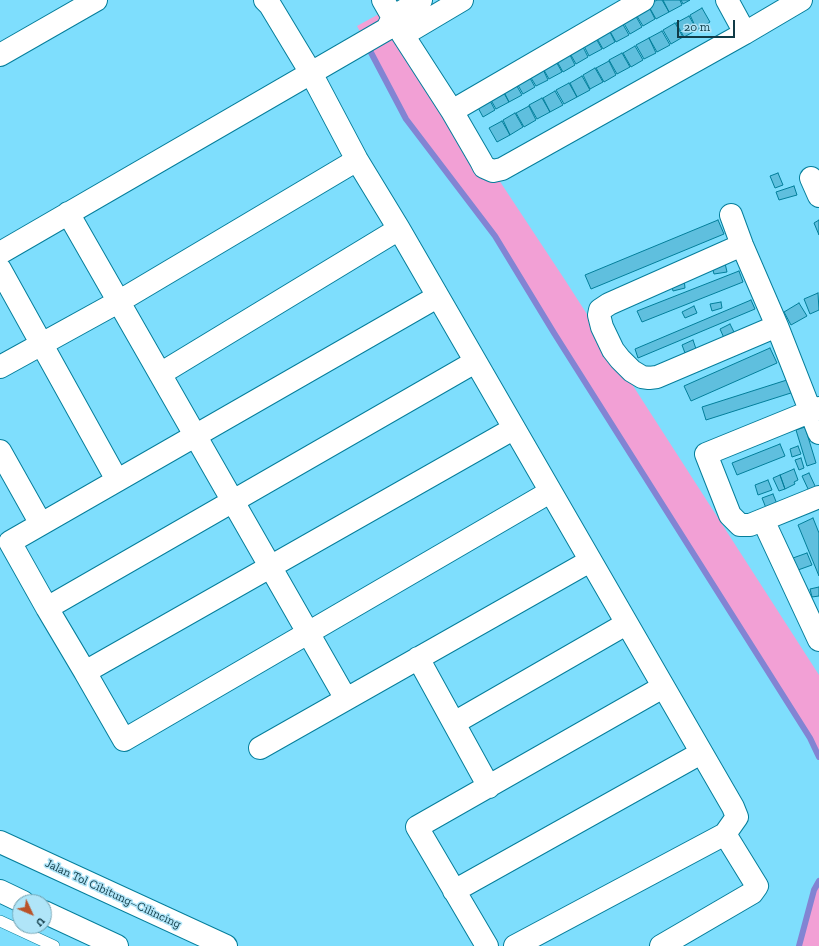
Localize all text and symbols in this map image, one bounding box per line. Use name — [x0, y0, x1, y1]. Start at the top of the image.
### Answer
scale bar — [679, 12, 737, 38]
text: 20 m — [684, 20, 710, 34]
street label: Jalan Tol Cibitung–Cilincing — [43, 856, 183, 932]
north arrow — [12, 894, 52, 934]
text: U — [33, 915, 48, 929]

